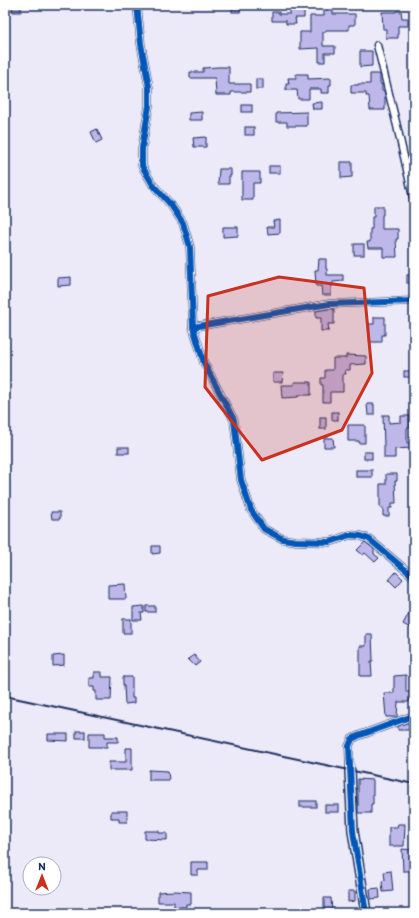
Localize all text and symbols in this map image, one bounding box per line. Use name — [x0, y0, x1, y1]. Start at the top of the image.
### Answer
north arrow — [22, 856, 62, 896]
text: N — [38, 860, 46, 873]

